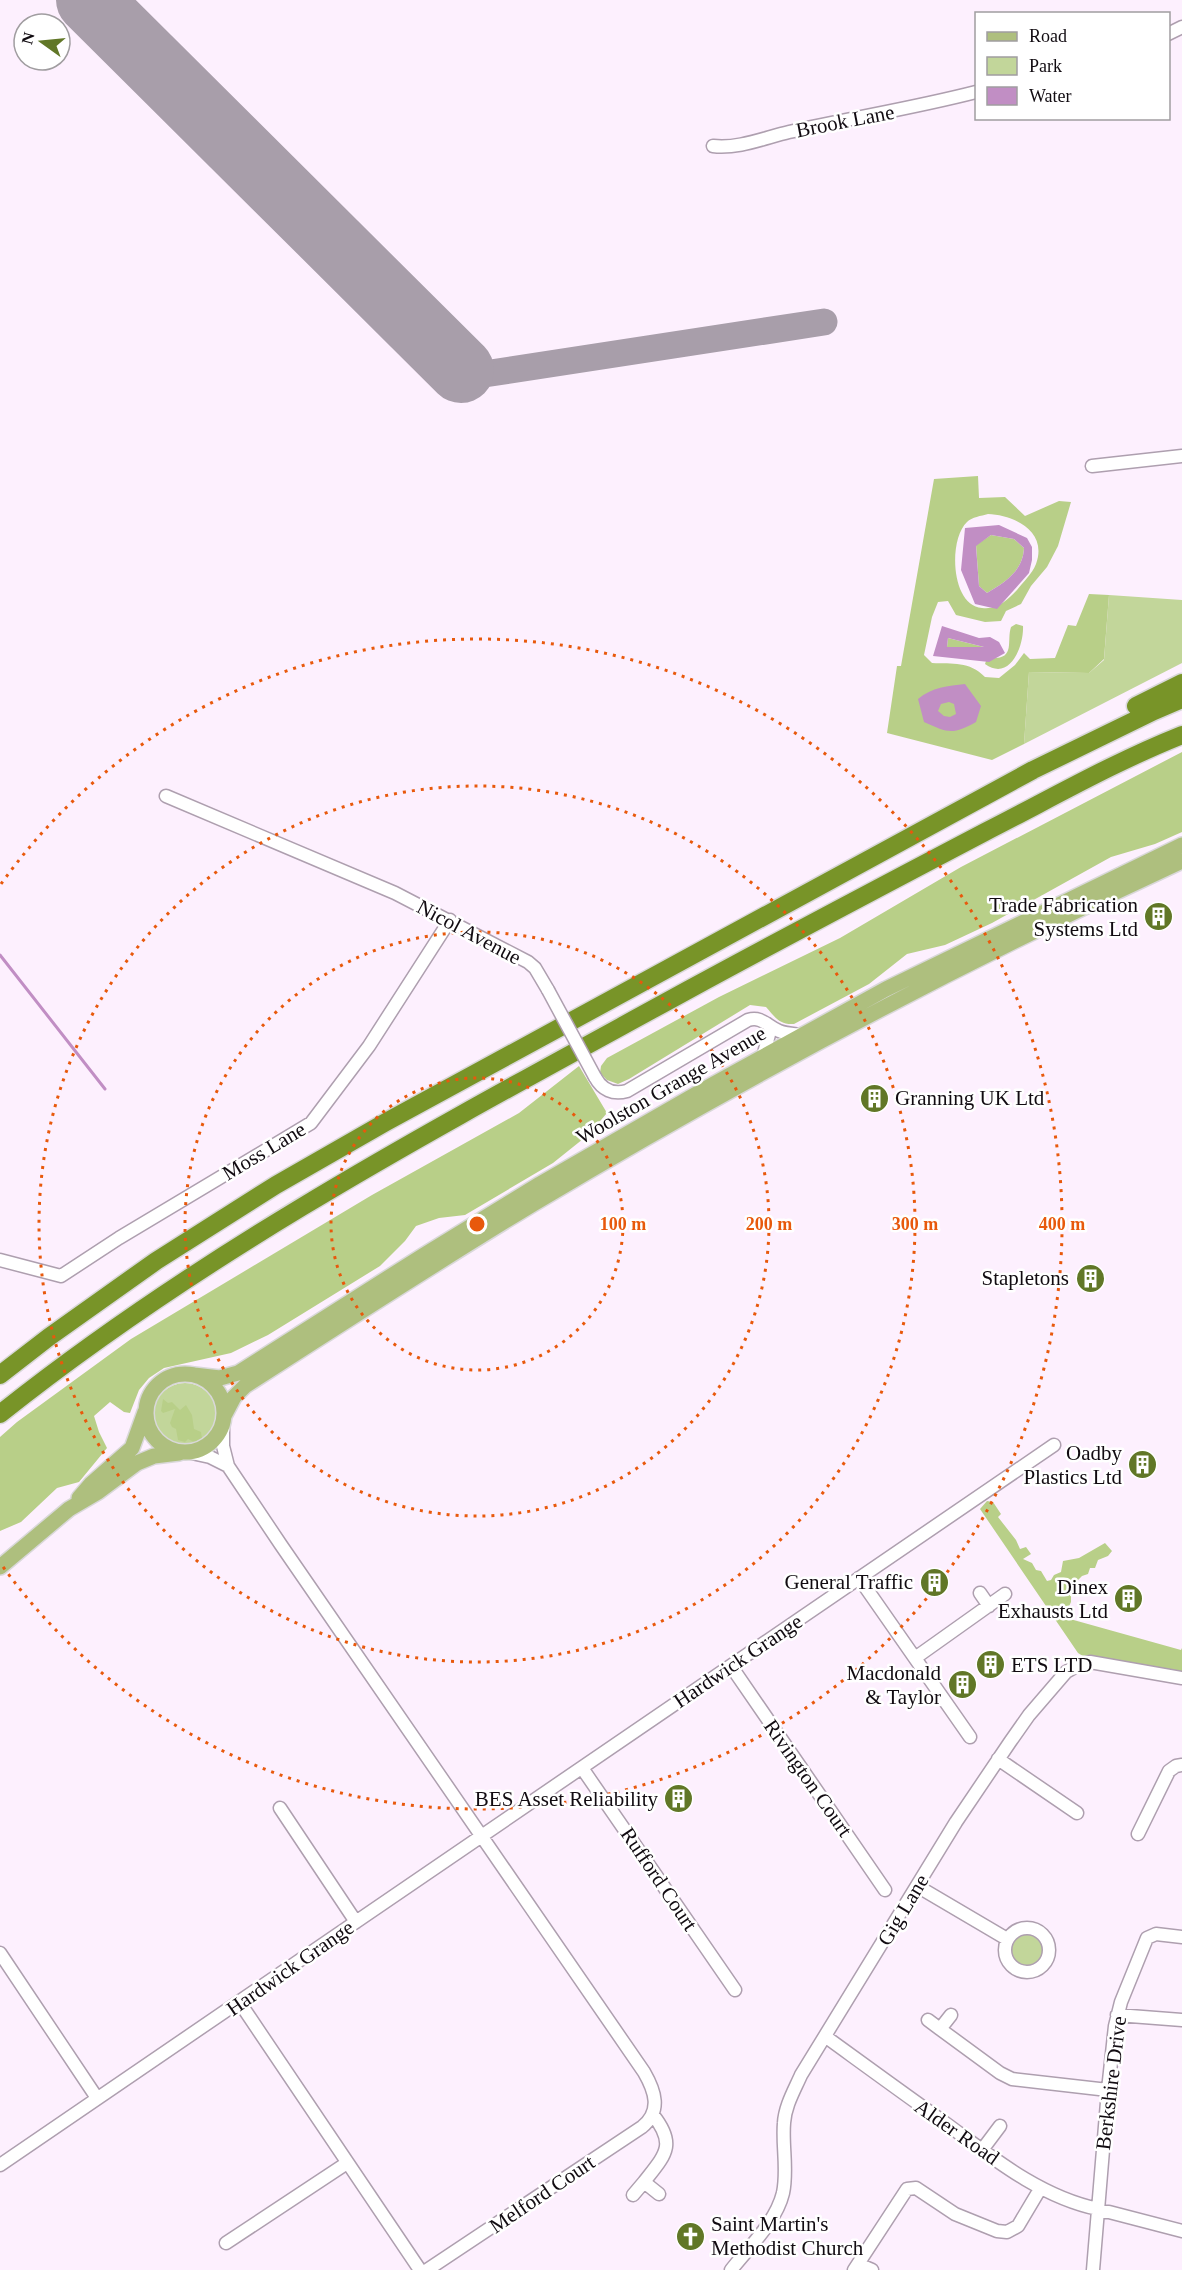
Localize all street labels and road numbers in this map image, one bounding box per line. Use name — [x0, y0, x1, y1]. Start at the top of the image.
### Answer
street label: Brook Lane — [794, 100, 896, 142]
street label: Nicol Avenue — [413, 895, 525, 969]
street label: Woolston Grange Avenue — [572, 1021, 770, 1149]
street label: Moss Lane — [218, 1117, 310, 1185]
street label: Hardwick Grange — [669, 1609, 807, 1713]
street label: Rivington Court — [759, 1715, 857, 1841]
street label: Rufford Court — [616, 1823, 702, 1935]
street label: Gig Lane — [872, 1870, 934, 1950]
street label: Hardwick Grange — [222, 1915, 358, 2021]
street label: Berkshire Drive — [1091, 2015, 1131, 2151]
street label: Alder Road — [910, 2094, 1004, 2170]
street label: Melford Court — [485, 2150, 599, 2238]

